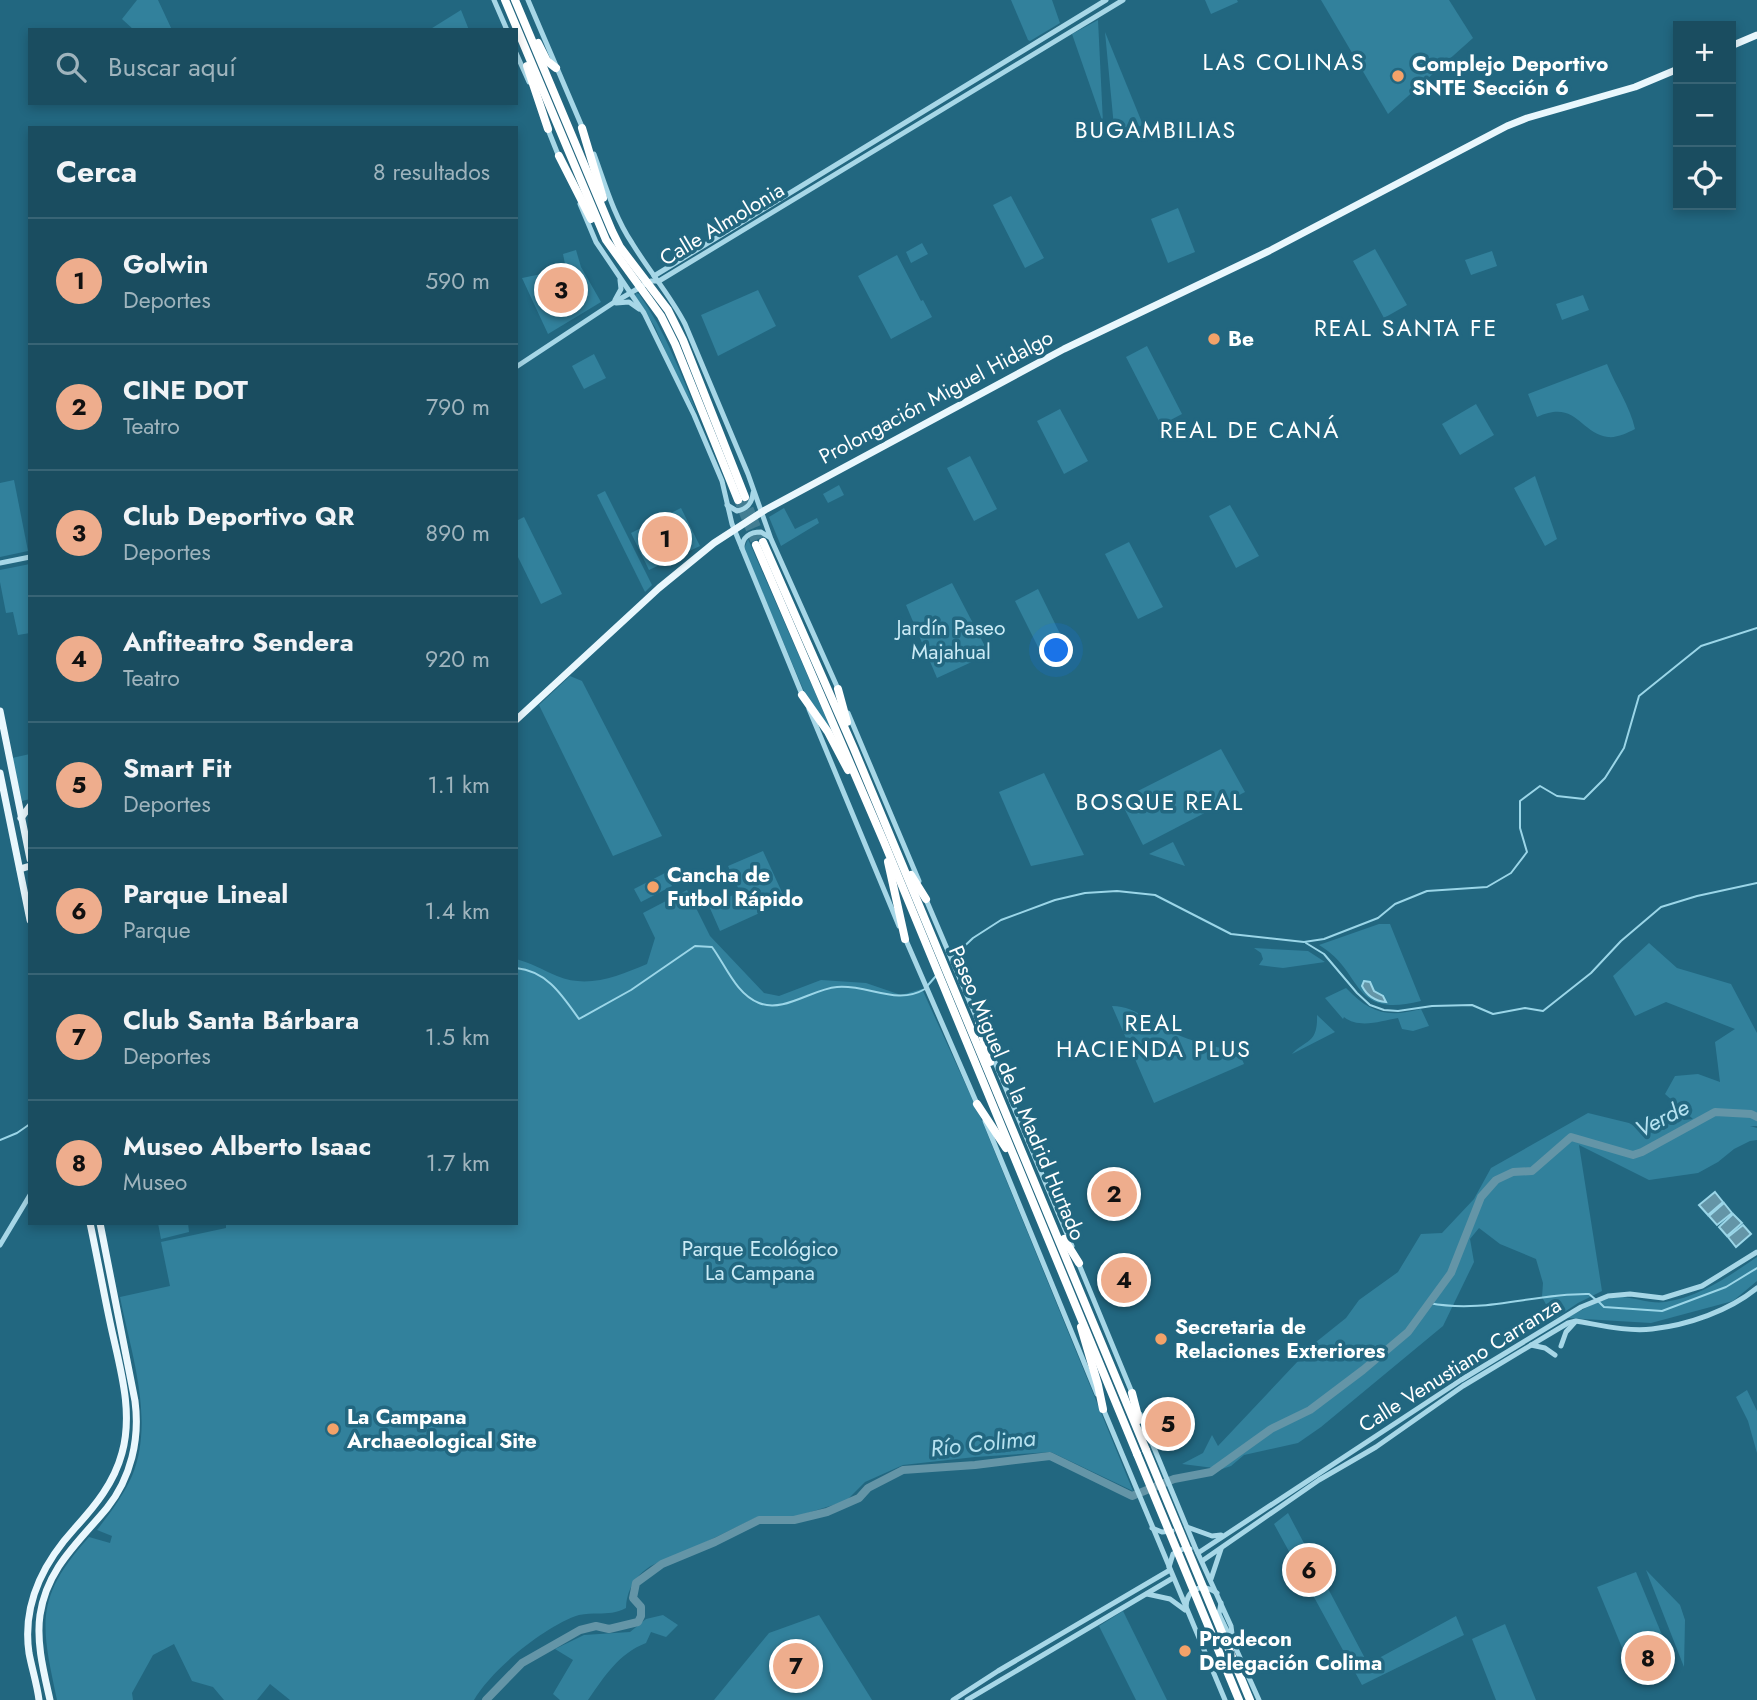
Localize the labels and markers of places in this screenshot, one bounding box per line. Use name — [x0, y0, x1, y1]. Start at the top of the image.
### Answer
place label: Complejo Deportivo SNTE Sección 6 — [1412, 49, 1608, 103]
marker: Complejo Deportivo SNTE Sección 6 — [1390, 68, 1406, 84]
pin: 3 — [538, 264, 584, 316]
place label: Be — [1228, 324, 1254, 354]
marker: Be — [1206, 331, 1222, 347]
pin: 1 — [642, 513, 688, 565]
place label: Cancha de Futbol Rápido — [667, 860, 803, 914]
marker: Cancha de Futbol Rápido — [645, 879, 661, 895]
pin: 2 — [1091, 1168, 1137, 1220]
pin: 4 — [1101, 1254, 1147, 1306]
place label: Secretaria de Relaciones Exteriores — [1175, 1312, 1386, 1366]
marker: Secretaria de Relaciones Exteriores — [1153, 1331, 1169, 1347]
pin: 5 — [1145, 1398, 1191, 1450]
place label: La Campana Archaeological Site — [346, 1402, 537, 1456]
marker: La Campana Archaeological Site — [325, 1421, 341, 1437]
pin: 6 — [1286, 1544, 1332, 1596]
place label: Prodecon Delegación Colima — [1199, 1624, 1382, 1678]
pin: 8 — [1625, 1632, 1671, 1684]
pin: 7 — [773, 1640, 819, 1692]
marker: Prodecon Delegación Colima — [1177, 1643, 1193, 1659]

